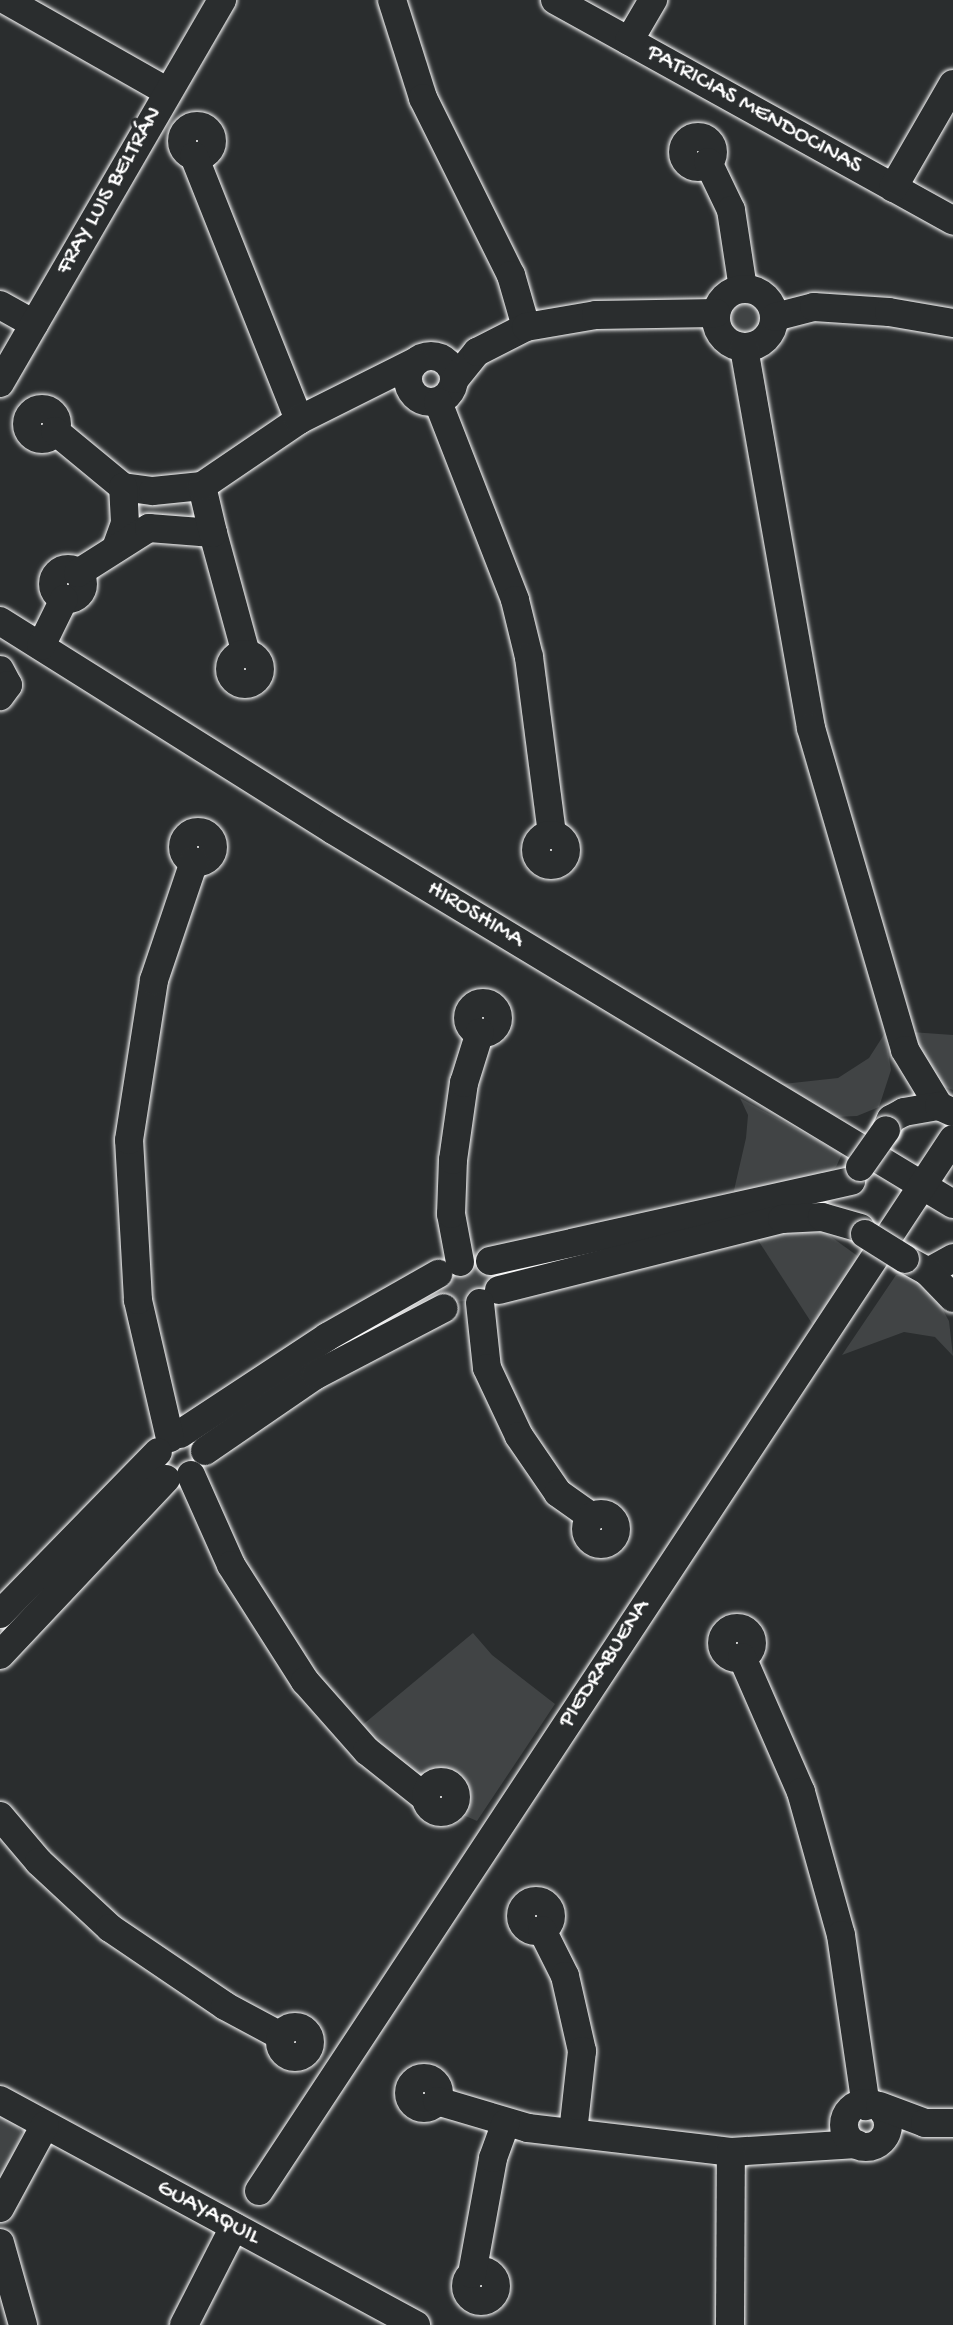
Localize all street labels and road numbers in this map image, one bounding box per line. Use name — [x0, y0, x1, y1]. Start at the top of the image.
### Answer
street label: PATRICIAS MENDOCINAS — [641, 39, 867, 181]
street label: FRAY LUIS BELTRÁN — [50, 102, 170, 280]
street label: HIROSHIMA — [421, 875, 529, 955]
street label: PIEDRABUENA — [553, 1594, 657, 1734]
street label: GUAYAQUIL — [151, 2174, 265, 2252]

